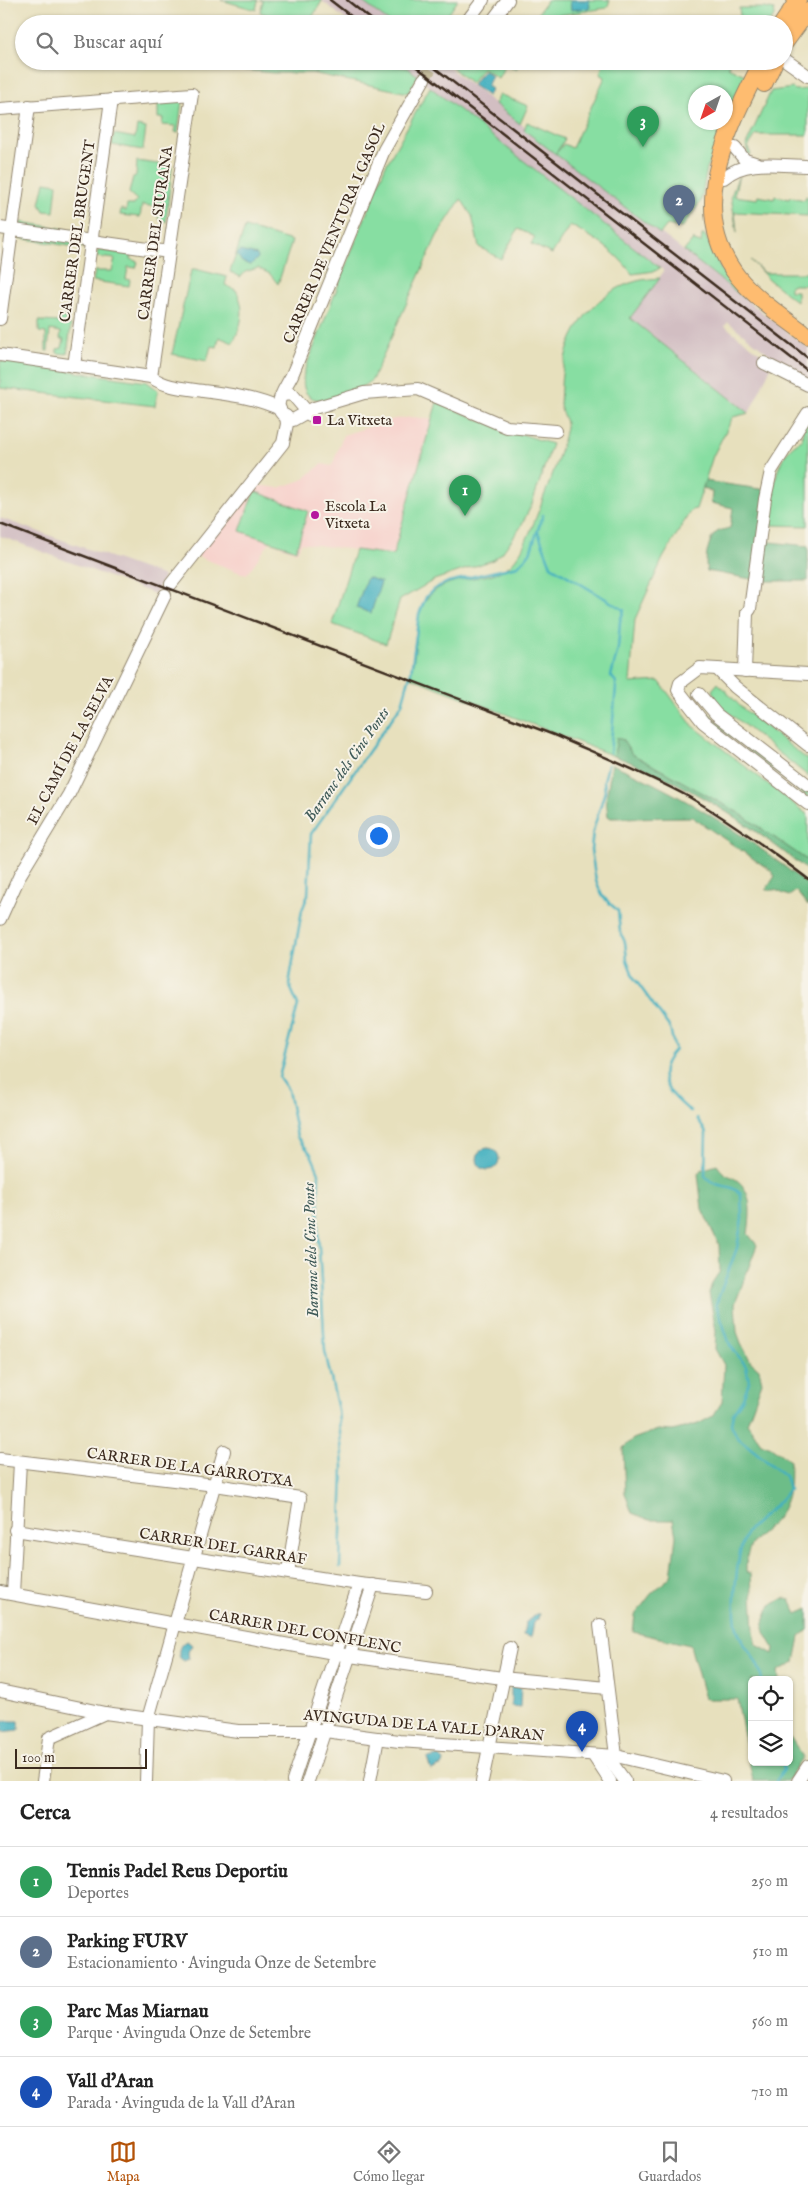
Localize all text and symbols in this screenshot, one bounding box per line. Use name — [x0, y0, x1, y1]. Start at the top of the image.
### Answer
search box — [15, 15, 793, 70]
icon: search — [33, 29, 61, 57]
text: Buscar aquí — [73, 31, 162, 55]
north arrow — [688, 85, 733, 130]
pin: 3 — [627, 106, 659, 147]
street label: CARRER DE VENTURA I GASOL — [279, 120, 390, 346]
street label: CARRER DEL BRUGENT — [55, 139, 100, 324]
street label: CARRER DEL SIURANA — [134, 144, 177, 321]
pin: 2 — [663, 185, 695, 226]
place label: La Vitxeta — [327, 411, 393, 430]
marker: La Vitxeta — [311, 414, 323, 426]
pin: 1 — [449, 475, 481, 516]
place label: Escola La Vitxeta — [324, 497, 387, 533]
marker: Escola La Vitxeta — [309, 509, 321, 521]
street label: EL CAMÍ DE LA SELVA — [23, 672, 118, 828]
water label: Barranc dels Cinc Ponts — [301, 704, 395, 826]
your location — [366, 823, 392, 849]
water label: Barranc dels Cinc Ponts — [300, 1182, 324, 1318]
street label: CARRER DE LA GARROTXA — [86, 1444, 295, 1492]
street label: CARRER DEL GARRAF — [138, 1524, 308, 1569]
street label: CARRER DEL CONFLENC — [207, 1605, 403, 1658]
map controls — [748, 1676, 793, 1766]
button: locate — [748, 1676, 793, 1721]
street label: AVINGUDA DE LA VALL D'ARAN — [302, 1705, 545, 1745]
pin: 4 — [566, 1711, 598, 1752]
button: layers — [748, 1721, 793, 1766]
scale bar — [15, 1746, 148, 1769]
text: 100 m — [22, 1749, 55, 1767]
text: Cerca — [20, 1800, 70, 1827]
text: 4 resultados — [710, 1804, 788, 1824]
text: Tennis Padel Reus Deportiu — [67, 1860, 288, 1884]
text: 1 — [33, 1872, 39, 1892]
text: 250 m — [751, 1872, 788, 1892]
text: Deportes — [67, 1884, 129, 1904]
text: Parking FURV — [67, 1930, 187, 1954]
text: 2 — [32, 1942, 40, 1962]
text: 510 m — [753, 1942, 788, 1962]
text: Estacionamiento · Avinguda Onze de Setembre — [67, 1954, 376, 1974]
text: Parc Mas Miarnau — [67, 2000, 209, 2024]
text: 3 — [33, 2012, 39, 2032]
text: 560 m — [752, 2012, 788, 2032]
text: Parque · Avinguda Onze de Setembre — [67, 2024, 311, 2044]
text: Vall d'Aran — [67, 2070, 154, 2094]
text: 4 — [32, 2082, 40, 2102]
text: 710 m — [751, 2082, 788, 2102]
text: Parada · Avinguda de la Vall d'Aran — [67, 2094, 295, 2114]
tab: Mapa — [107, 2138, 140, 2186]
tab: Cómo llegar — [353, 2138, 425, 2186]
tab: Guardados — [638, 2138, 701, 2186]

